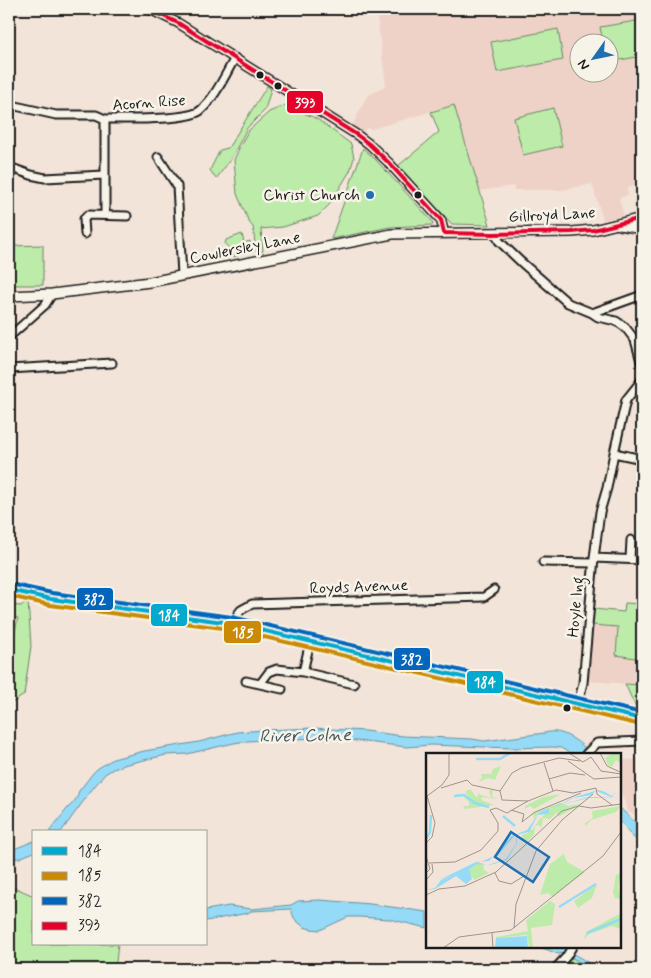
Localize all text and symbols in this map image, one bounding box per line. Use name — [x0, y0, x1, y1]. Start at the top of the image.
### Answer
north arrow — [568, 32, 618, 82]
text: N — [574, 56, 594, 73]
unlabelled marker — [255, 70, 265, 80]
unlabelled marker — [273, 81, 283, 91]
street label: Acorn Rise — [112, 90, 186, 116]
line badge: 393 — [286, 90, 324, 114]
text: 393 — [295, 94, 315, 112]
place label: Christ Church — [263, 185, 360, 206]
marker: Christ Church — [364, 189, 376, 201]
unlabelled marker — [413, 190, 423, 200]
street label: Gillroyd Lane — [508, 202, 596, 228]
street label: Cowlersley Lane — [188, 227, 302, 269]
street label: Royds Avenue — [309, 575, 409, 599]
street label: Hoyle Ing — [563, 576, 590, 638]
line badge: 382 — [76, 587, 114, 611]
text: 382 — [84, 591, 107, 609]
line badge: 184 — [150, 603, 188, 627]
text: 184 — [158, 607, 181, 625]
line badge: 185 — [223, 620, 262, 644]
text: 185 — [232, 624, 254, 642]
line badge: 382 — [393, 647, 431, 671]
text: 382 — [401, 651, 424, 669]
line badge: 184 — [466, 670, 504, 694]
text: 184 — [474, 674, 497, 692]
unlabelled marker — [562, 703, 572, 713]
water label: River Colne — [259, 723, 352, 749]
inset map — [426, 753, 621, 948]
legend — [32, 830, 208, 946]
text: 184 — [78, 842, 102, 862]
text: 185 — [78, 866, 101, 886]
text: 382 — [78, 892, 102, 912]
text: 393 — [78, 916, 100, 936]

